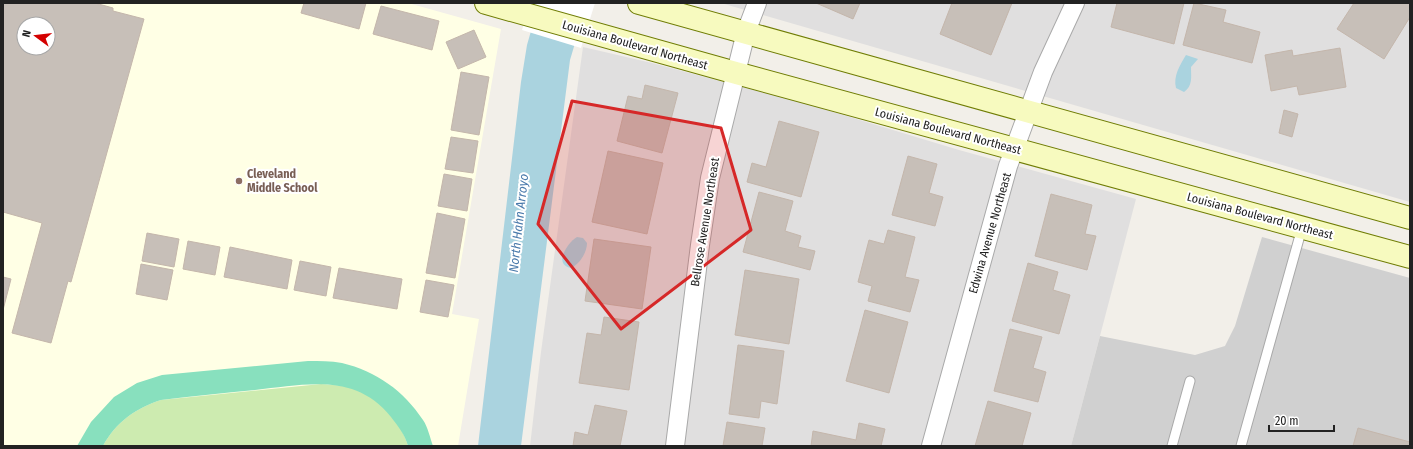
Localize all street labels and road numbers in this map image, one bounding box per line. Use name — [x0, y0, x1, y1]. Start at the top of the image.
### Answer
street label: Louisiana Boulevard Northeast — [561, 17, 709, 73]
street label: Louisiana Boulevard Northeast — [873, 105, 1023, 157]
street label: Bellrose Avenue Northeast — [688, 156, 722, 288]
street label: Edwina Avenue Northeast — [966, 171, 1014, 295]
street label: Louisiana Boulevard Northeast — [1185, 190, 1335, 242]

